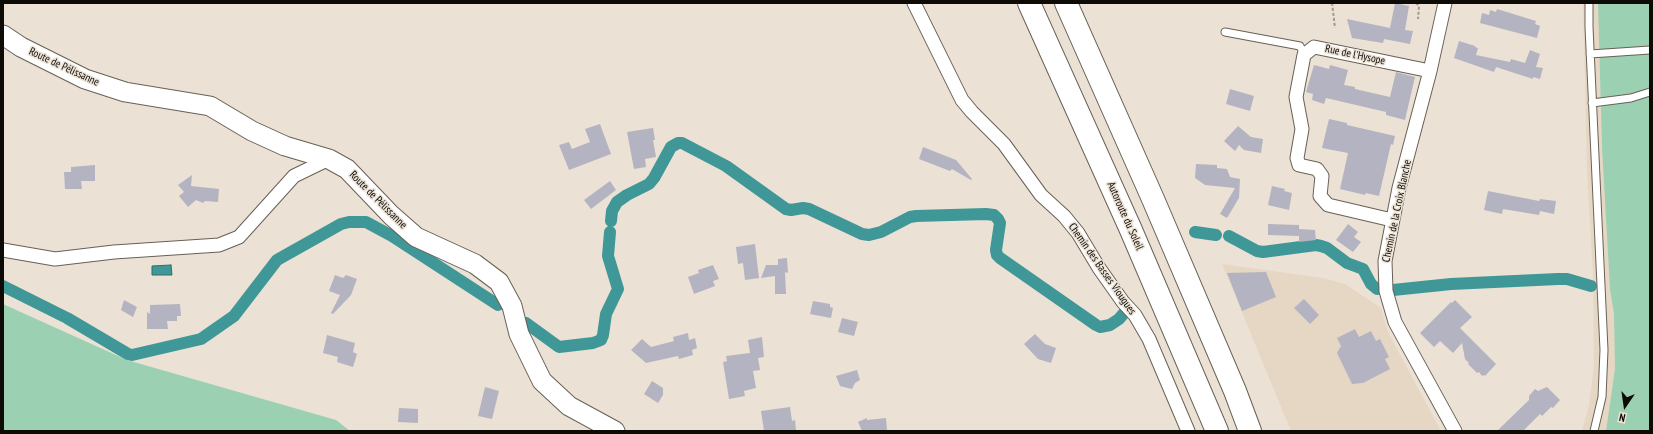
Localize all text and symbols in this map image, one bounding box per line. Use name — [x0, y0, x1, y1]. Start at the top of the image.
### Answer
street label: Rue de l'Hysope — [1324, 42, 1386, 68]
street label: Route de Pélissanne — [27, 45, 101, 89]
street label: Chemin de la Croix Blanche — [1380, 159, 1414, 263]
street label: Route de Pélissanne — [346, 168, 410, 232]
street label: Autoroute du Soleil — [1104, 180, 1146, 252]
street label: Chemin des Basses Viougues — [1065, 221, 1139, 317]
north arrow — [1605, 386, 1645, 426]
text: N — [1618, 410, 1627, 425]

